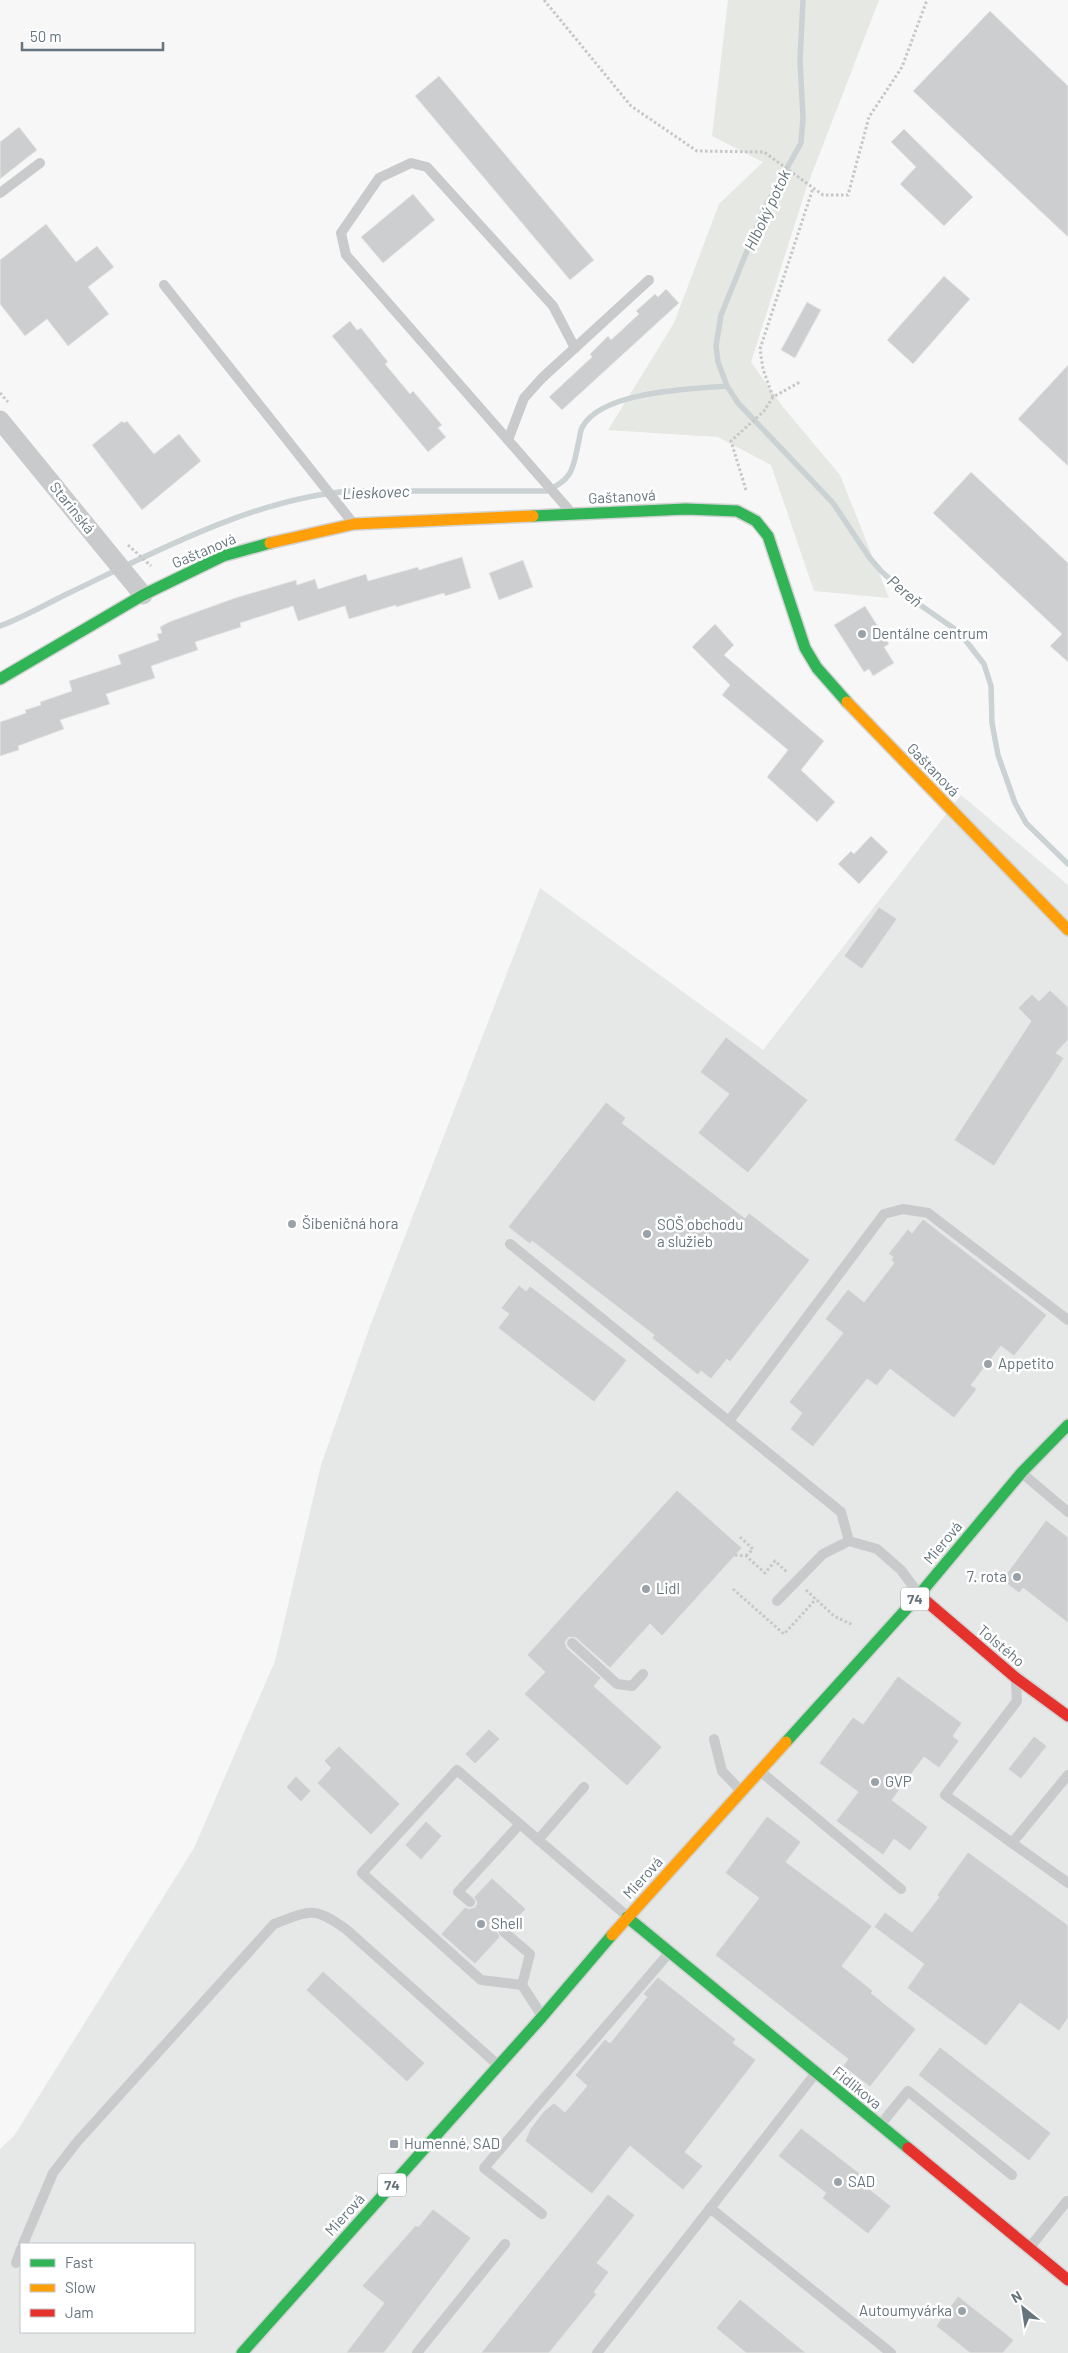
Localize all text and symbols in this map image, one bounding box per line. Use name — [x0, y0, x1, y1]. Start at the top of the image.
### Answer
scale bar — [22, 20, 164, 52]
text: 50 m — [30, 27, 62, 45]
water label: Hlboký potok — [740, 166, 794, 253]
street label: Starinská — [46, 478, 99, 537]
water label: Lieskovec — [342, 481, 410, 502]
street label: Gaštanová — [588, 485, 656, 507]
street label: Gaštanová — [169, 529, 238, 572]
water label: Pereň — [884, 571, 927, 611]
place label: Dentálne centrum — [872, 624, 988, 642]
marker: Dentálne centrum — [856, 628, 868, 640]
street label: Gaštanová — [904, 739, 964, 800]
place label: Šibeničná hora — [302, 1214, 398, 1232]
place label: SOŠ obchodu a služieb — [657, 1215, 743, 1250]
marker: Šibeničná hora — [286, 1218, 298, 1230]
marker: SOŠ obchodu a služieb — [641, 1228, 653, 1240]
place label: Appetito — [998, 1354, 1054, 1372]
marker: Appetito — [982, 1358, 994, 1370]
street label: Mierová — [919, 1517, 965, 1567]
place label: 7. rota — [967, 1567, 1007, 1585]
marker: 7. rota — [1011, 1571, 1023, 1583]
place label: Lidl — [656, 1579, 680, 1597]
marker: Lidl — [640, 1583, 652, 1595]
road number: 74 — [901, 1588, 929, 1610]
street label: Tolstého — [975, 1620, 1029, 1670]
place label: GVP — [885, 1772, 912, 1790]
marker: GVP — [869, 1776, 881, 1788]
street label: Mierová — [619, 1853, 666, 1902]
place label: Shell — [491, 1914, 523, 1932]
marker: Shell — [475, 1918, 487, 1930]
street label: Fidlikova — [830, 2062, 886, 2112]
place label: Humenné, SAD — [404, 2134, 500, 2152]
marker: Humenné, SAD — [388, 2138, 400, 2150]
place label: SAD — [848, 2172, 875, 2190]
road number: 74 — [378, 2174, 406, 2196]
marker: SAD — [832, 2176, 844, 2188]
street label: Mierová — [321, 2190, 368, 2239]
legend — [20, 2243, 195, 2333]
text: Fast — [65, 2253, 93, 2271]
text: Slow — [65, 2278, 96, 2296]
north arrow — [998, 2283, 1048, 2333]
text: N — [1008, 2287, 1025, 2306]
place label: Autoumyvárka — [859, 2301, 952, 2319]
text: Jam — [65, 2303, 94, 2321]
marker: Autoumyvárka — [956, 2305, 968, 2317]

